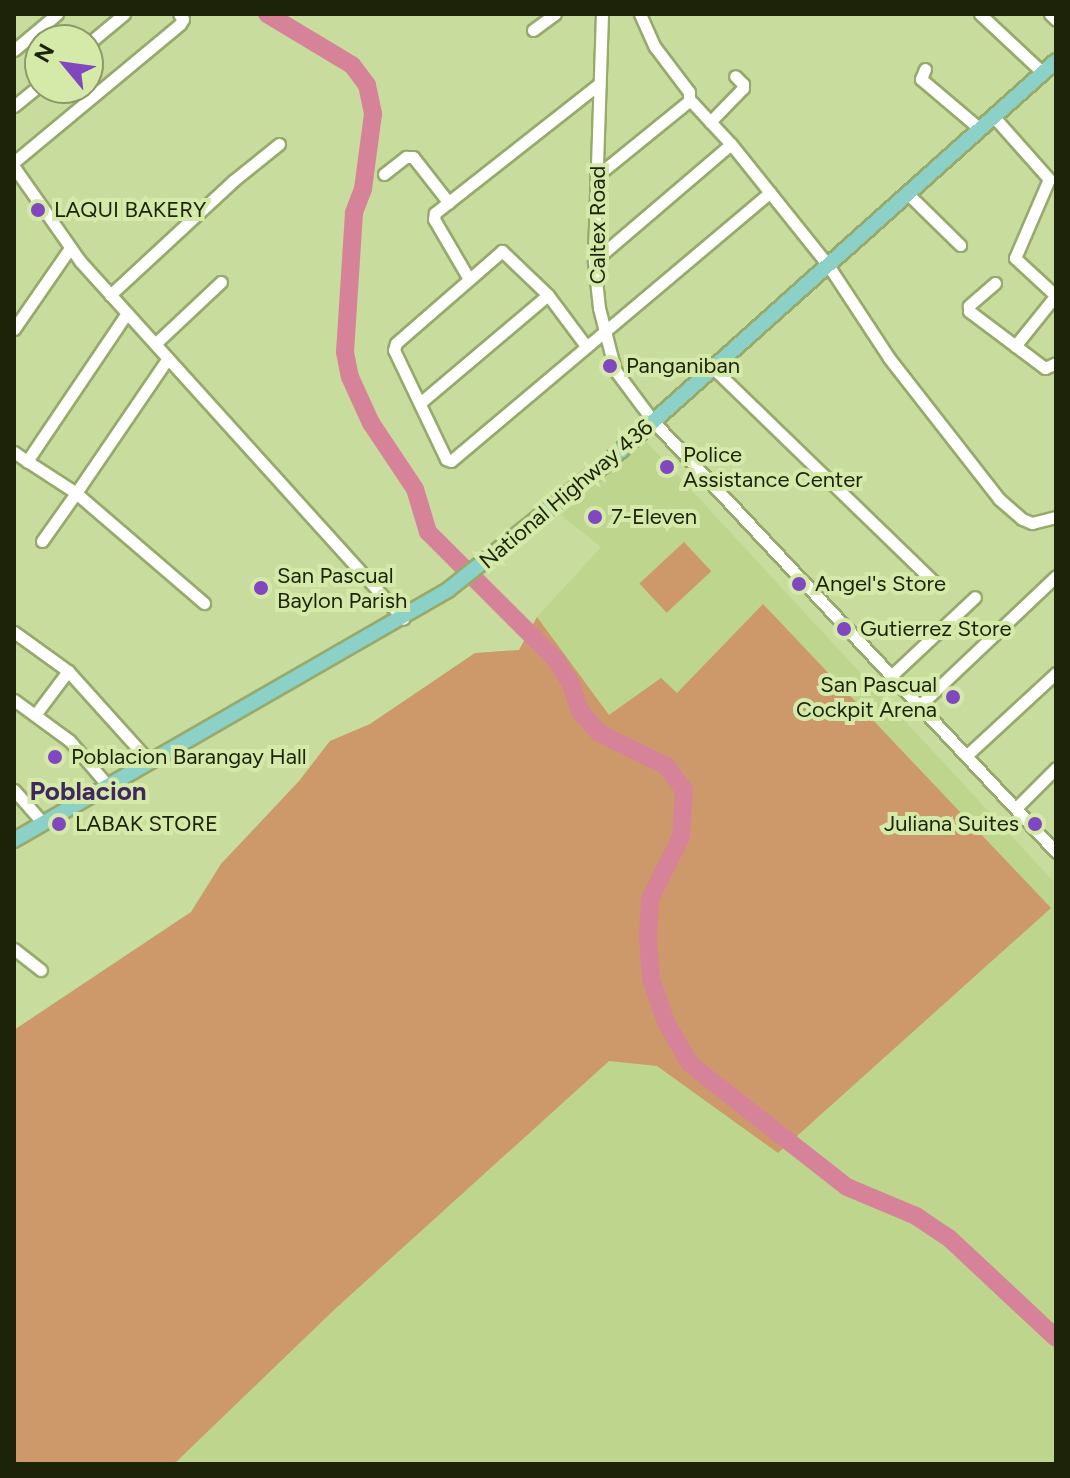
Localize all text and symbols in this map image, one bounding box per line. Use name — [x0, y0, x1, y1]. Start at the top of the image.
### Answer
north arrow — [24, 24, 104, 104]
text: N — [28, 39, 60, 67]
street label: Caltex Road — [585, 166, 611, 284]
place label: LAQUI BAKERY — [54, 197, 206, 223]
marker: LAQUI BAKERY — [29, 201, 47, 219]
place label: Panganiban — [626, 353, 740, 379]
marker: Panganiban — [601, 357, 619, 375]
street label: National Highway 436 — [474, 414, 658, 574]
place label: Police Assistance Center — [683, 441, 863, 492]
marker: Police Assistance Center — [658, 458, 676, 476]
place label: 7-Eleven — [611, 504, 697, 530]
marker: 7-Eleven — [586, 508, 604, 526]
place label: San Pascual Baylon Parish — [277, 562, 407, 614]
place label: Angel's Store — [815, 571, 946, 597]
marker: Angel's Store — [790, 575, 808, 593]
marker: San Pascual Baylon Parish — [252, 579, 270, 597]
place label: Gutierrez Store — [860, 616, 1012, 642]
marker: Gutierrez Store — [835, 620, 853, 638]
place label: San Pascual Cockpit Arena — [796, 671, 937, 722]
marker: San Pascual Cockpit Arena — [944, 688, 962, 706]
place label: Poblacion Barangay Hall — [71, 744, 307, 770]
marker: Poblacion Barangay Hall — [46, 748, 64, 766]
district label: Poblacion — [29, 776, 147, 808]
place label: LABAK STORE — [75, 811, 218, 837]
place label: Juliana Suites — [884, 811, 1019, 837]
marker: LABAK STORE — [50, 815, 68, 833]
marker: Juliana Suites — [1026, 815, 1044, 833]

